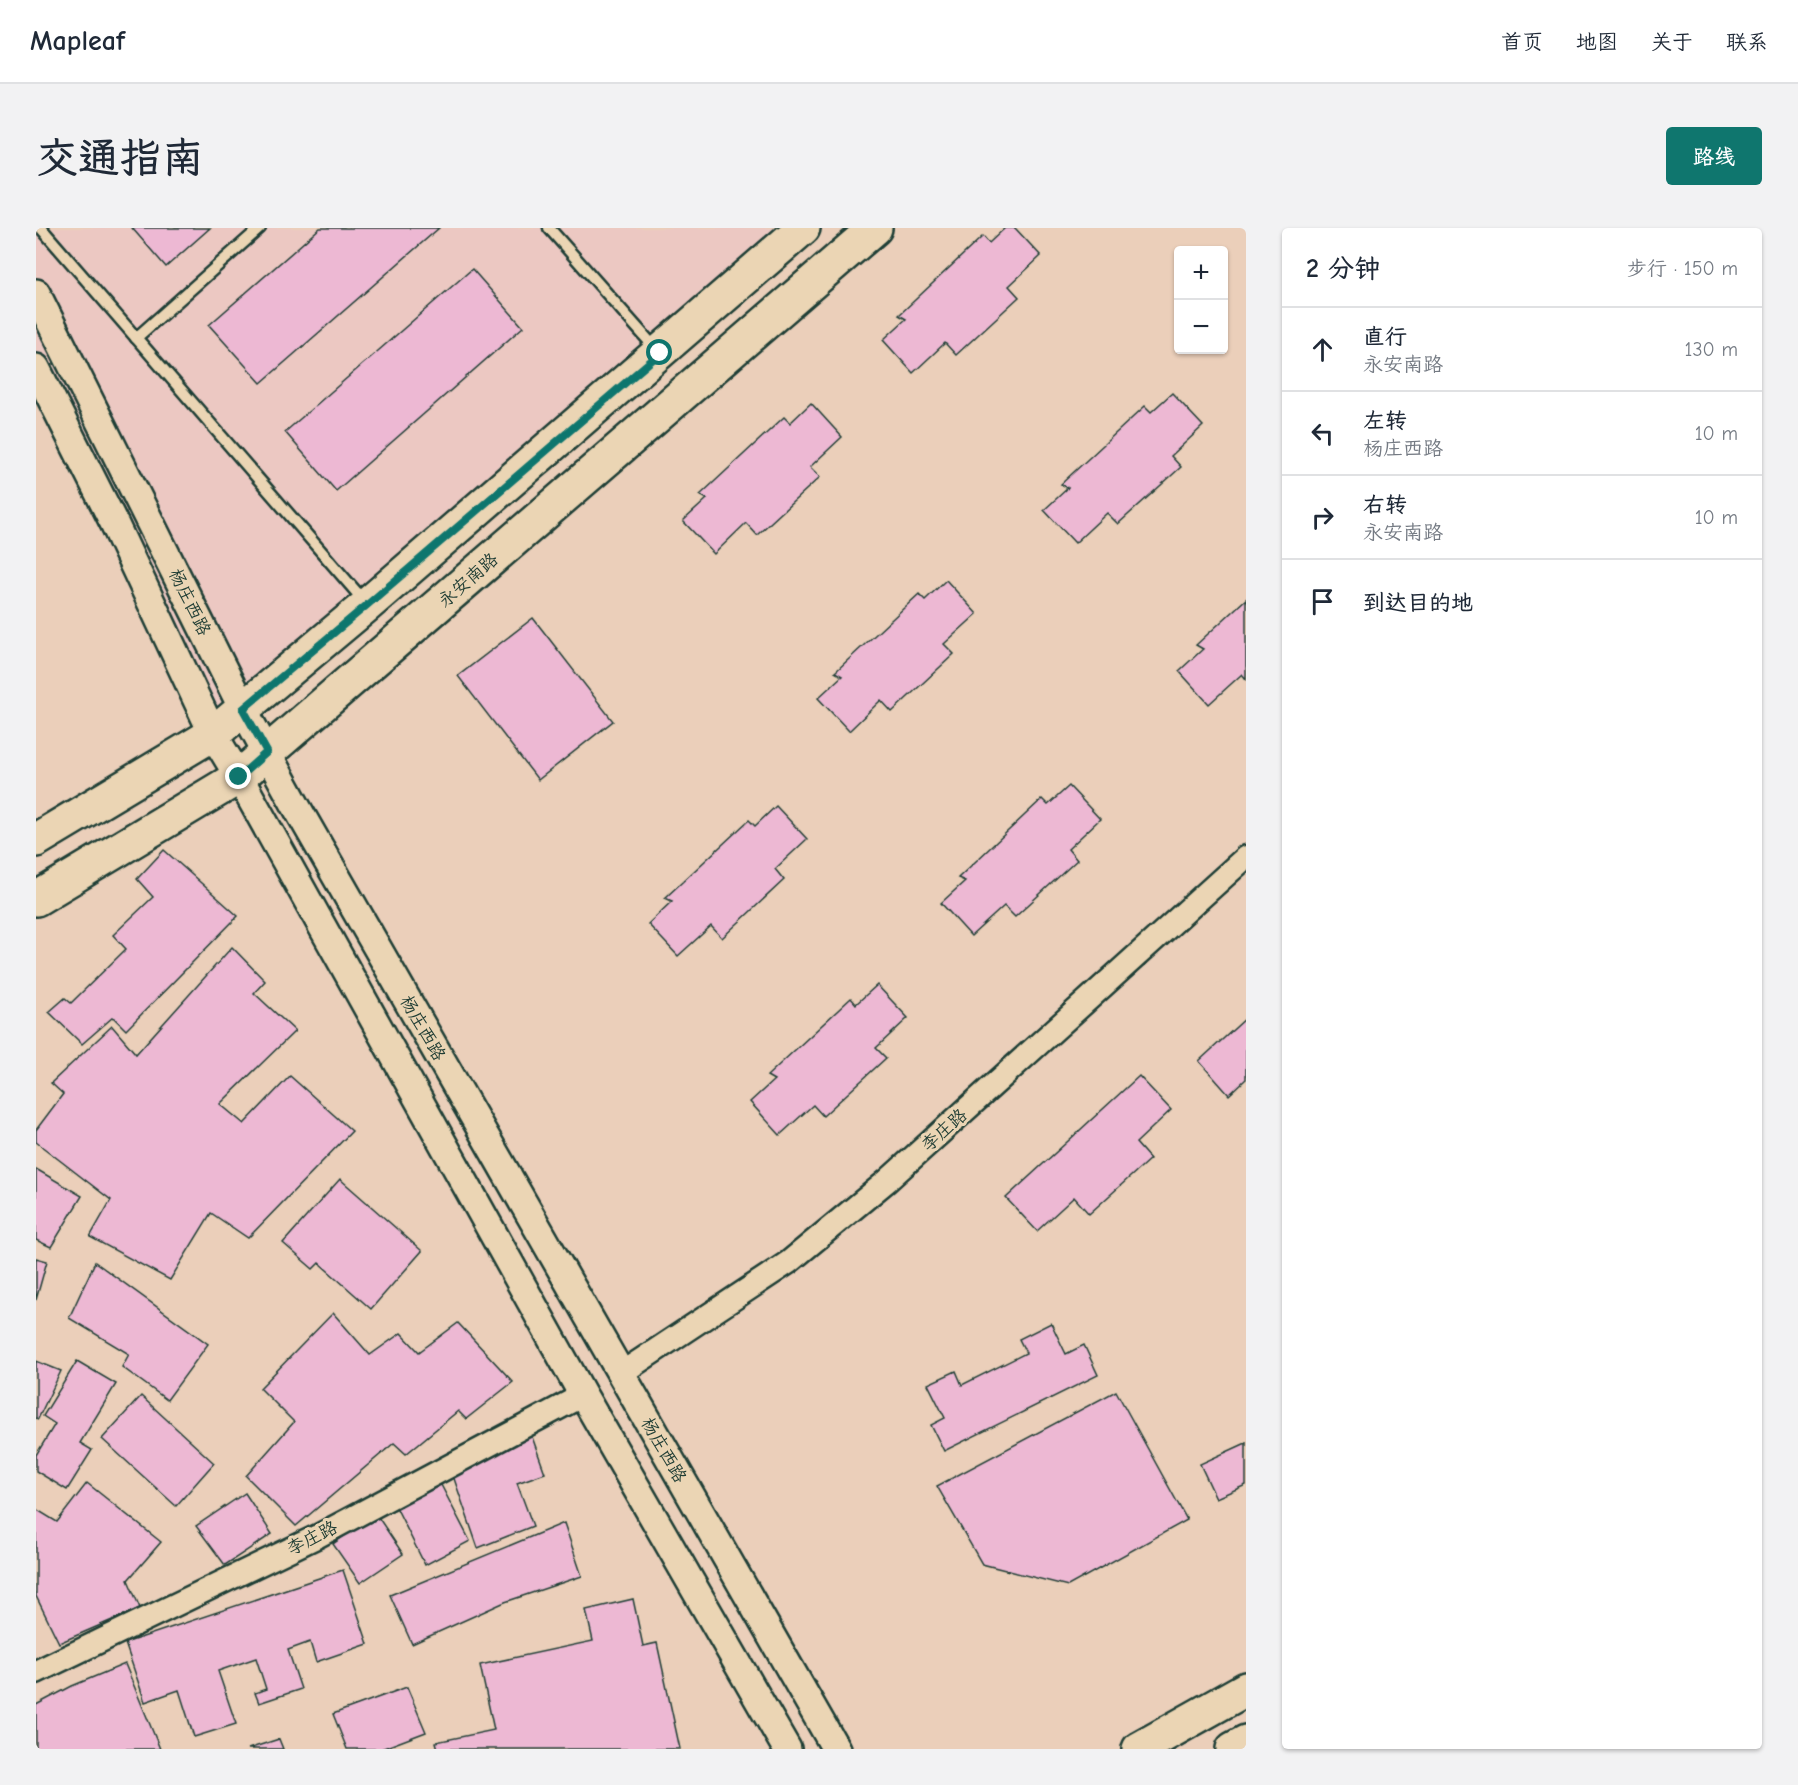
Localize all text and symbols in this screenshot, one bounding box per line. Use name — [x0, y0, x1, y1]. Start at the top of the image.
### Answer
text: Mapleaf — [30, 25, 125, 57]
text: 首页 — [1501, 30, 1543, 54]
text: 地图 — [1576, 30, 1618, 54]
text: 关于 — [1651, 30, 1693, 54]
text: 联系 — [1726, 30, 1768, 54]
button: 路线 — [1666, 127, 1762, 185]
text: 交通指南 — [36, 134, 204, 183]
map controls — [1174, 246, 1228, 354]
button: + — [1174, 246, 1228, 300]
text: 2 分钟 — [1306, 254, 1380, 284]
text: 步行 · 150 m — [1627, 257, 1738, 280]
button: − — [1174, 300, 1228, 354]
text: 直行 — [1363, 324, 1407, 350]
icon: ahead — [1306, 333, 1339, 366]
text: 130 m — [1685, 338, 1738, 361]
route start — [646, 339, 672, 365]
text: 永安南路 — [1363, 353, 1443, 376]
text: 左转 — [1363, 408, 1407, 434]
icon: left — [1306, 417, 1339, 450]
text: 10 m — [1695, 422, 1738, 445]
text: 杨庄西路 — [1363, 437, 1443, 460]
text: 右转 — [1363, 492, 1407, 518]
icon: right — [1306, 501, 1339, 534]
text: 10 m — [1695, 506, 1738, 529]
text: 永安南路 — [1363, 521, 1443, 544]
street label: 永安南路 — [434, 549, 502, 612]
street label: 杨庄西路 — [164, 565, 215, 639]
icon: arrive — [1306, 585, 1339, 618]
text: 到达目的地 — [1363, 590, 1473, 616]
route end — [225, 763, 251, 789]
street label: 杨庄西路 — [395, 992, 450, 1065]
street label: 李庄路 — [917, 1105, 971, 1156]
street label: 杨庄西路 — [636, 1414, 691, 1487]
street label: 李庄路 — [283, 1517, 341, 1560]

